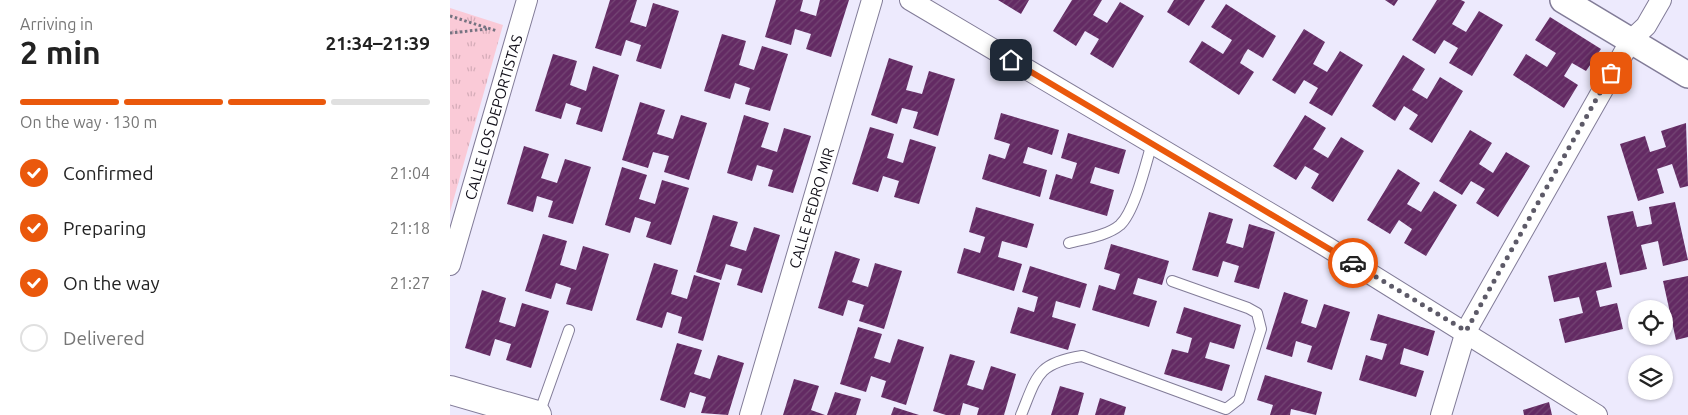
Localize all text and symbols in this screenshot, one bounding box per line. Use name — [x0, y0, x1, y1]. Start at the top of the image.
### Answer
text: Arriving in — [20, 15, 93, 33]
text: 21:34–21:39 — [325, 32, 430, 54]
street label: CALLE LOS DEPORTISTAS — [461, 33, 525, 202]
text: 2 min — [20, 34, 101, 70]
pin — [990, 39, 1032, 81]
icon: home — [997, 46, 1025, 74]
pin — [1590, 52, 1632, 94]
icon: bag — [1597, 59, 1625, 87]
text: On the way · 130 m — [20, 113, 157, 131]
street label: CALLE PEDRO MIR — [785, 145, 837, 270]
icon: check — [20, 159, 48, 187]
text: Confirmed — [63, 162, 154, 184]
text: 21:04 — [390, 164, 430, 182]
icon: check — [20, 214, 48, 242]
text: Preparing — [63, 217, 147, 239]
text: 21:18 — [390, 219, 430, 237]
courier — [1328, 238, 1378, 288]
icon: car — [1339, 249, 1367, 277]
icon: check — [20, 269, 48, 297]
text: On the way — [63, 272, 160, 294]
text: 21:27 — [390, 274, 430, 292]
map controls — [1628, 300, 1673, 400]
button: locate — [1628, 300, 1673, 345]
text: Delivered — [63, 327, 145, 349]
button: layers — [1628, 355, 1673, 400]

